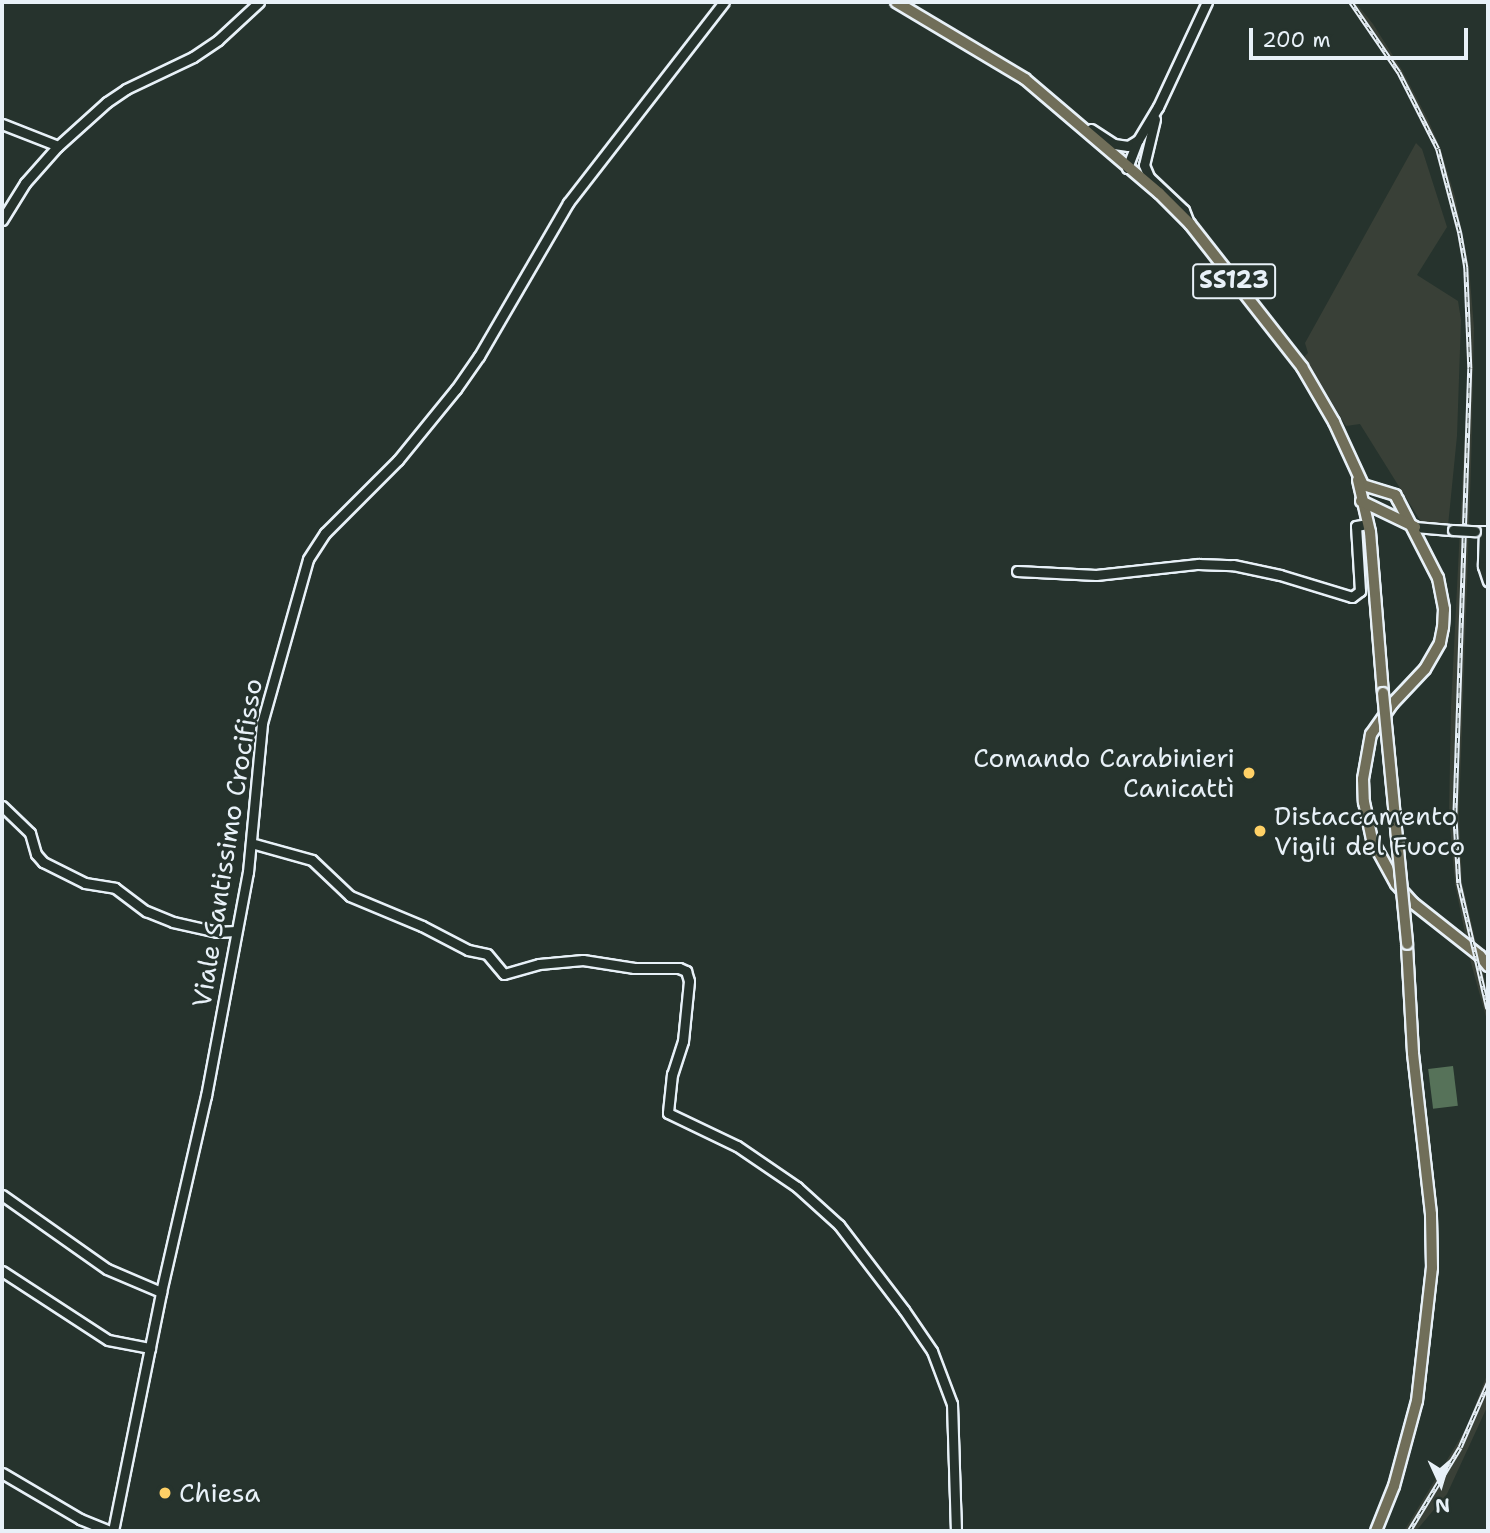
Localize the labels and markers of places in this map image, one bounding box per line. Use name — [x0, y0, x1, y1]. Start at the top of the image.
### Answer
place label: Comando Carabinieri Canicattì — [973, 742, 1235, 804]
marker: Comando Carabinieri Canicattì — [1241, 765, 1257, 781]
place label: Distaccamento Vigili del Fuoco — [1274, 800, 1465, 862]
marker: Distaccamento Vigili del Fuoco — [1252, 823, 1268, 839]
place label: Chiesa — [179, 1477, 260, 1509]
marker: Chiesa — [157, 1485, 173, 1501]

